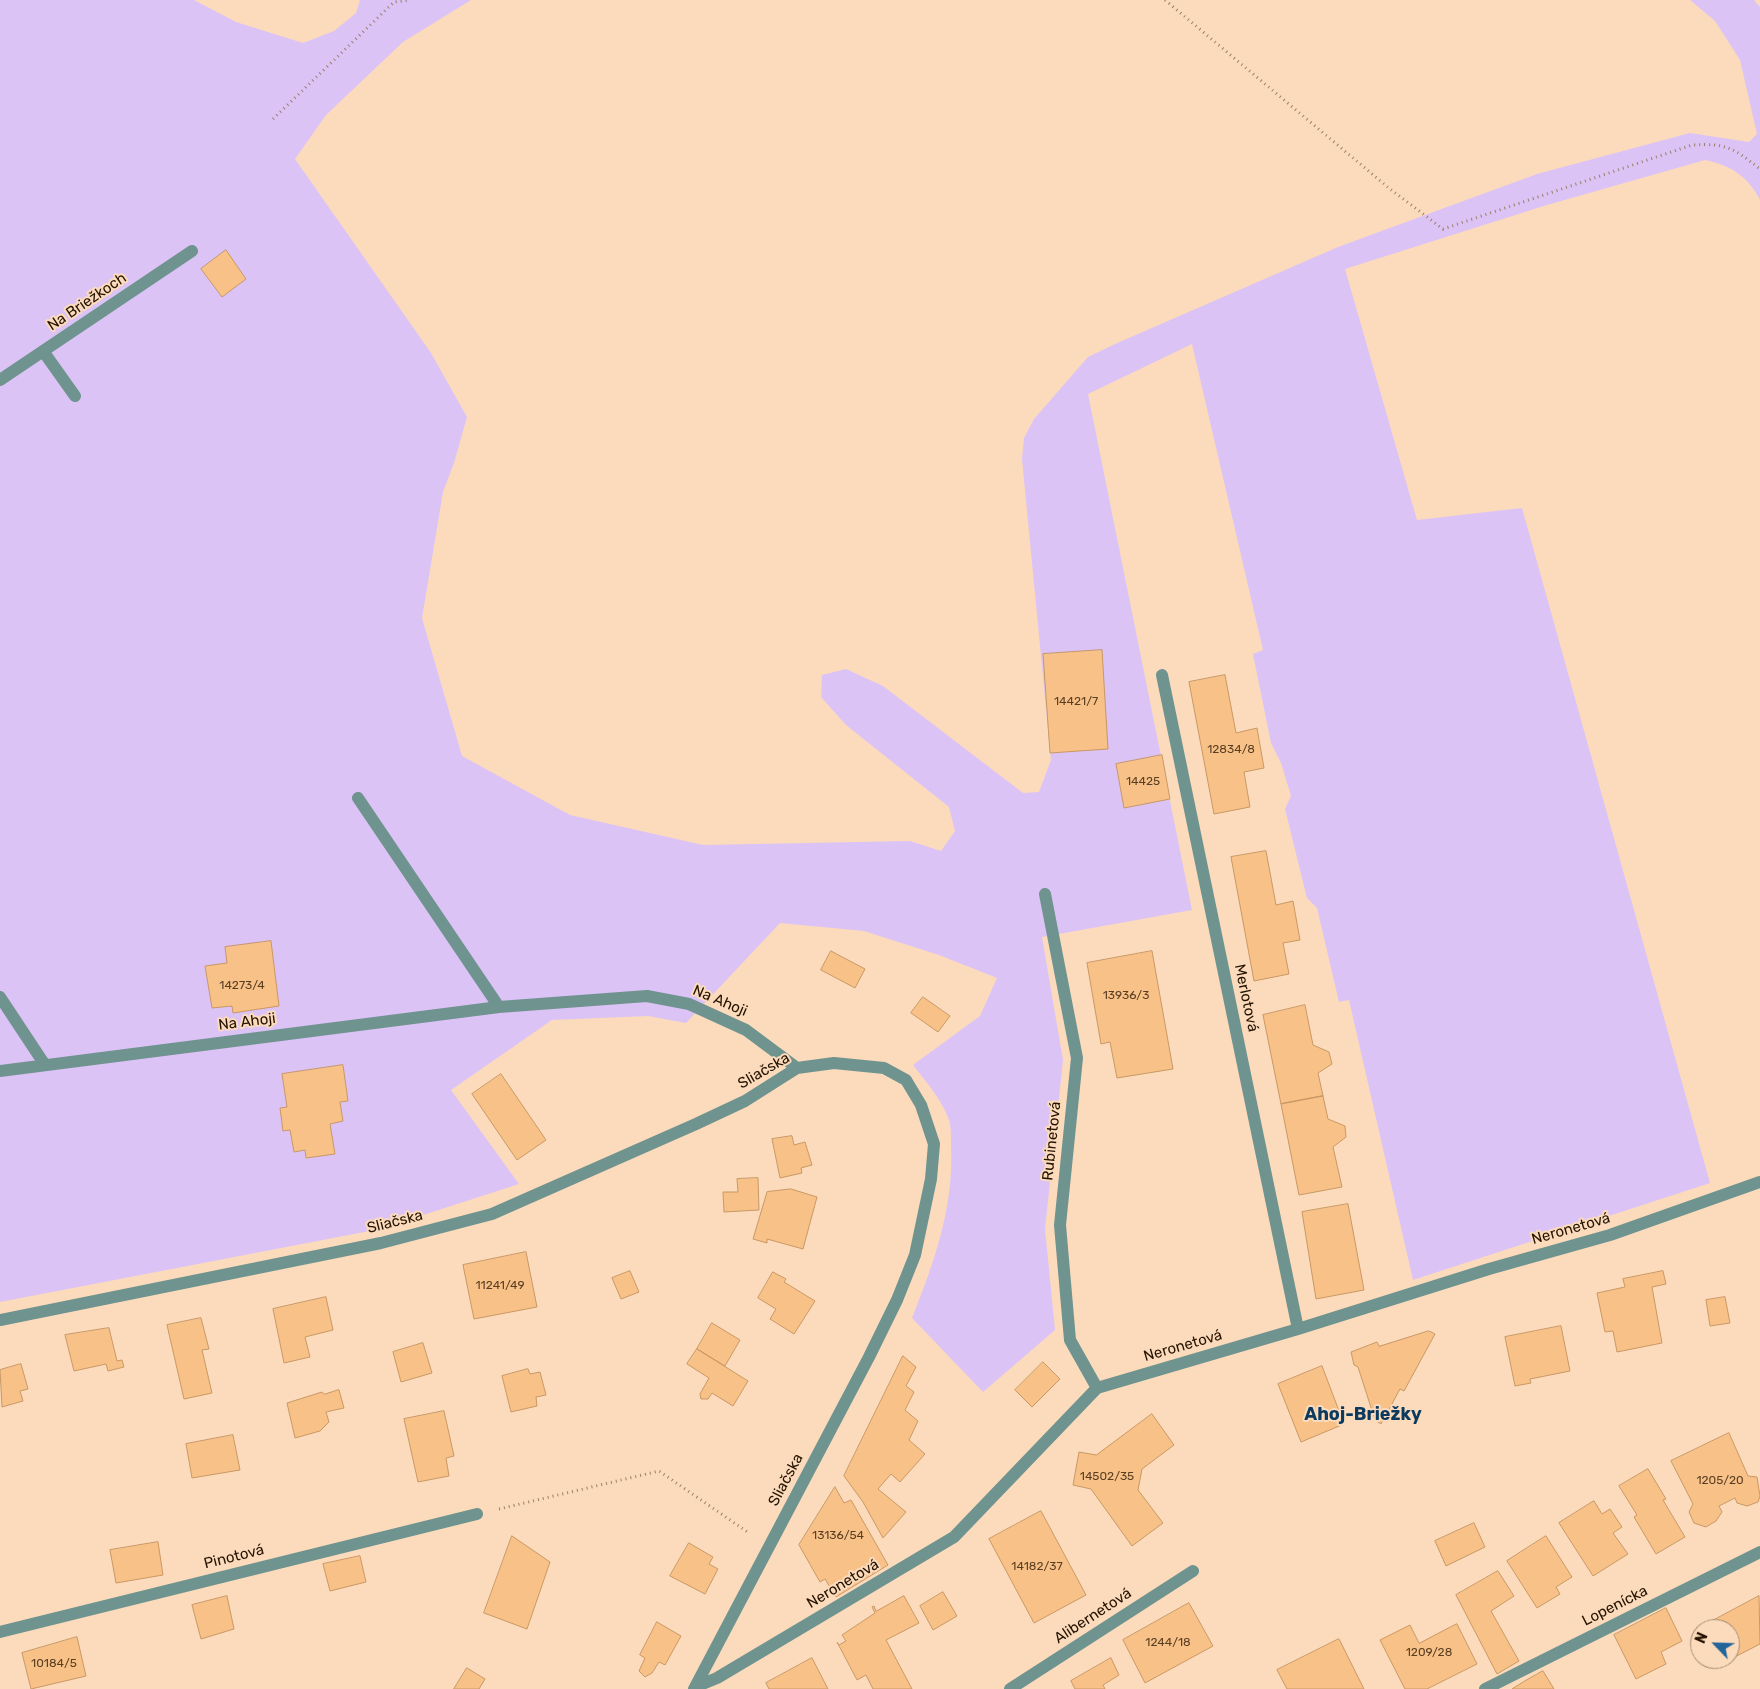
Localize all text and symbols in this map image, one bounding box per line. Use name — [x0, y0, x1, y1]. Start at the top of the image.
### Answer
street label: Na Briežkoch — [44, 269, 130, 335]
house number: 14421/7 — [1054, 695, 1098, 709]
house number: 12834/8 — [1207, 743, 1255, 757]
house number: 14425 — [1126, 775, 1160, 789]
street label: Merlotová — [1230, 963, 1262, 1033]
house number: 14273/4 — [219, 979, 265, 993]
street label: Na Ahoji — [690, 981, 750, 1021]
house number: 13936/3 — [1103, 989, 1149, 1003]
street label: Na Ahoji — [217, 1010, 277, 1034]
street label: Sliačska — [735, 1049, 793, 1093]
street label: Rubinetová — [1039, 1101, 1065, 1181]
street label: Sliačska — [365, 1206, 425, 1238]
street label: Neronetová — [1530, 1209, 1612, 1249]
house number: 11241/49 — [475, 1279, 525, 1293]
street label: Neronetová — [1142, 1326, 1224, 1366]
district label: Ahoj-Briežky — [1304, 1404, 1422, 1426]
street label: Sliačska — [765, 1451, 807, 1509]
house number: 14502/35 — [1080, 1470, 1134, 1484]
house number: 1205/20 — [1696, 1474, 1744, 1488]
house number: 13136/54 — [812, 1529, 864, 1543]
street label: Pinotová — [202, 1541, 266, 1573]
street label: Neronetová — [804, 1555, 882, 1613]
house number: 14182/37 — [1011, 1560, 1063, 1574]
street label: Lopenícka — [1579, 1582, 1651, 1630]
street label: Alibernetová — [1051, 1584, 1135, 1648]
north arrow — [1690, 1619, 1740, 1669]
text: N — [1692, 1630, 1712, 1646]
house number: 1244/18 — [1145, 1636, 1191, 1650]
house number: 1209/28 — [1406, 1646, 1452, 1660]
house number: 10184/5 — [31, 1657, 77, 1671]

